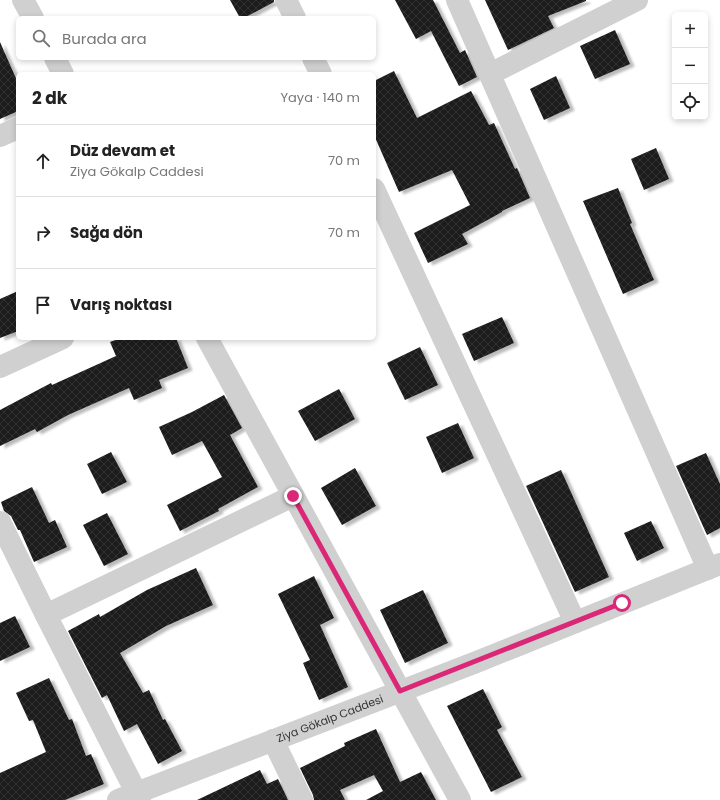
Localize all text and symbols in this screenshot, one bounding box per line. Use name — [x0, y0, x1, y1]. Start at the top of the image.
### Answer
map controls — [672, 12, 708, 120]
button: + — [672, 12, 708, 48]
search box — [16, 16, 376, 60]
icon: search — [30, 27, 52, 49]
text: Burada ara — [62, 28, 147, 49]
button: − — [672, 48, 708, 84]
button: locate — [672, 84, 708, 120]
text: 2 dk — [32, 86, 67, 110]
text: Yaya · 140 m — [280, 88, 360, 107]
text: Düz devam et — [70, 140, 175, 161]
icon: ahead — [32, 150, 54, 172]
text: 70 m — [328, 151, 360, 170]
text: Ziya Gökalp Caddesi — [70, 162, 204, 181]
icon: right — [32, 222, 54, 244]
text: Sağa dön — [70, 222, 143, 243]
text: 70 m — [328, 223, 360, 242]
icon: arrive — [32, 294, 54, 316]
text: Varış noktası — [70, 294, 172, 315]
route end — [284, 487, 302, 505]
route start — [613, 594, 631, 612]
street label: Ziya Gökalp Caddesi — [274, 691, 386, 746]

